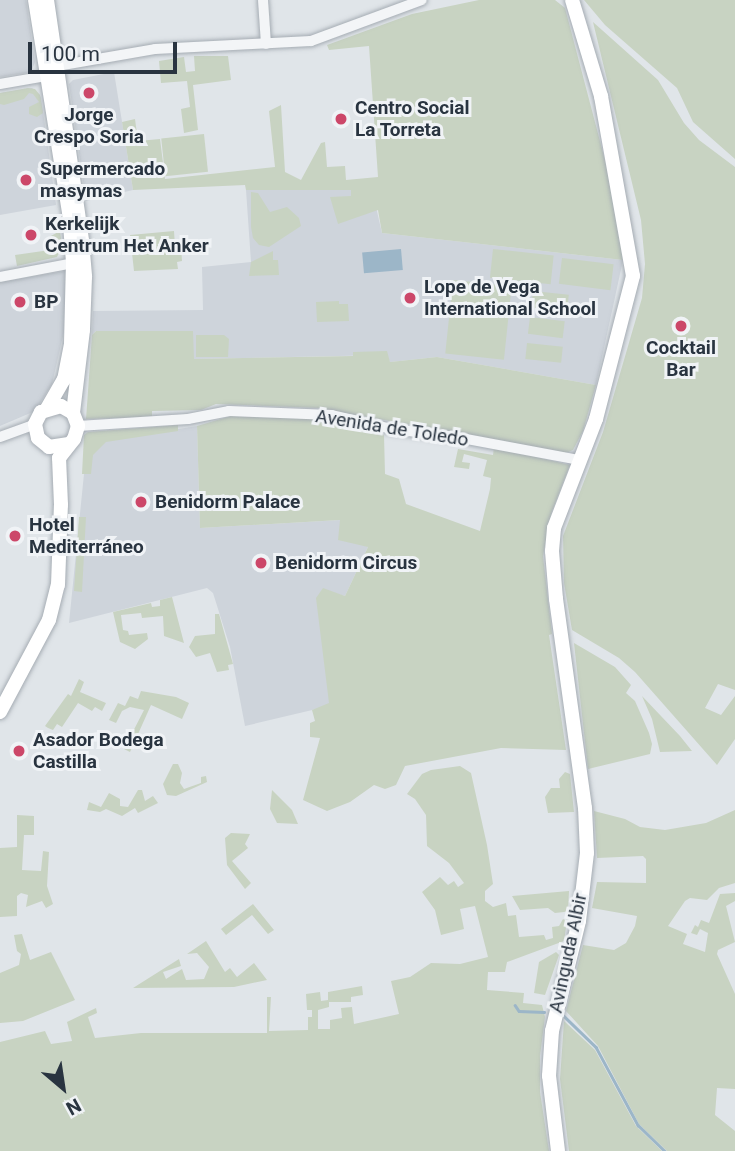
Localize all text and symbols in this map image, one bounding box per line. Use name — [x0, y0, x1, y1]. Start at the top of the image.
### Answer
scale bar — [32, 28, 180, 72]
text: 100 m — [41, 42, 100, 66]
marker: Jorge Crespo Soria — [81, 85, 97, 101]
place label: Centro Social La Torreta — [355, 97, 469, 141]
place label: Jorge Crespo Soria — [34, 104, 144, 148]
marker: Centro Social La Torreta — [333, 111, 349, 127]
place label: Supermercado masymas — [40, 158, 165, 202]
marker: Supermercado masymas — [18, 172, 34, 188]
place label: Kerkelijk Centrum Het Anker — [45, 213, 209, 257]
marker: Kerkelijk Centrum Het Anker — [23, 227, 39, 243]
place label: Lope de Vega International School — [424, 276, 596, 320]
marker: Lope de Vega International School — [402, 290, 418, 306]
place label: BP — [34, 291, 58, 313]
marker: BP — [12, 294, 28, 310]
marker: Cocktail Bar — [673, 318, 689, 334]
place label: Cocktail Bar — [646, 337, 716, 381]
street label: Avenida de Toledo — [314, 405, 470, 451]
place label: Benidorm Palace — [155, 491, 300, 513]
marker: Benidorm Palace — [133, 494, 149, 510]
place label: Hotel Mediterráneo — [29, 514, 144, 558]
marker: Hotel Mediterráneo — [7, 528, 23, 544]
place label: Benidorm Circus — [275, 552, 417, 574]
marker: Benidorm Circus — [253, 555, 269, 571]
place label: Asador Bodega Castilla — [33, 729, 164, 773]
marker: Asador Bodega Castilla — [11, 743, 27, 759]
street label: Avinguda Albir — [544, 891, 592, 1015]
north arrow — [28, 1053, 98, 1123]
text: N — [62, 1093, 85, 1120]

